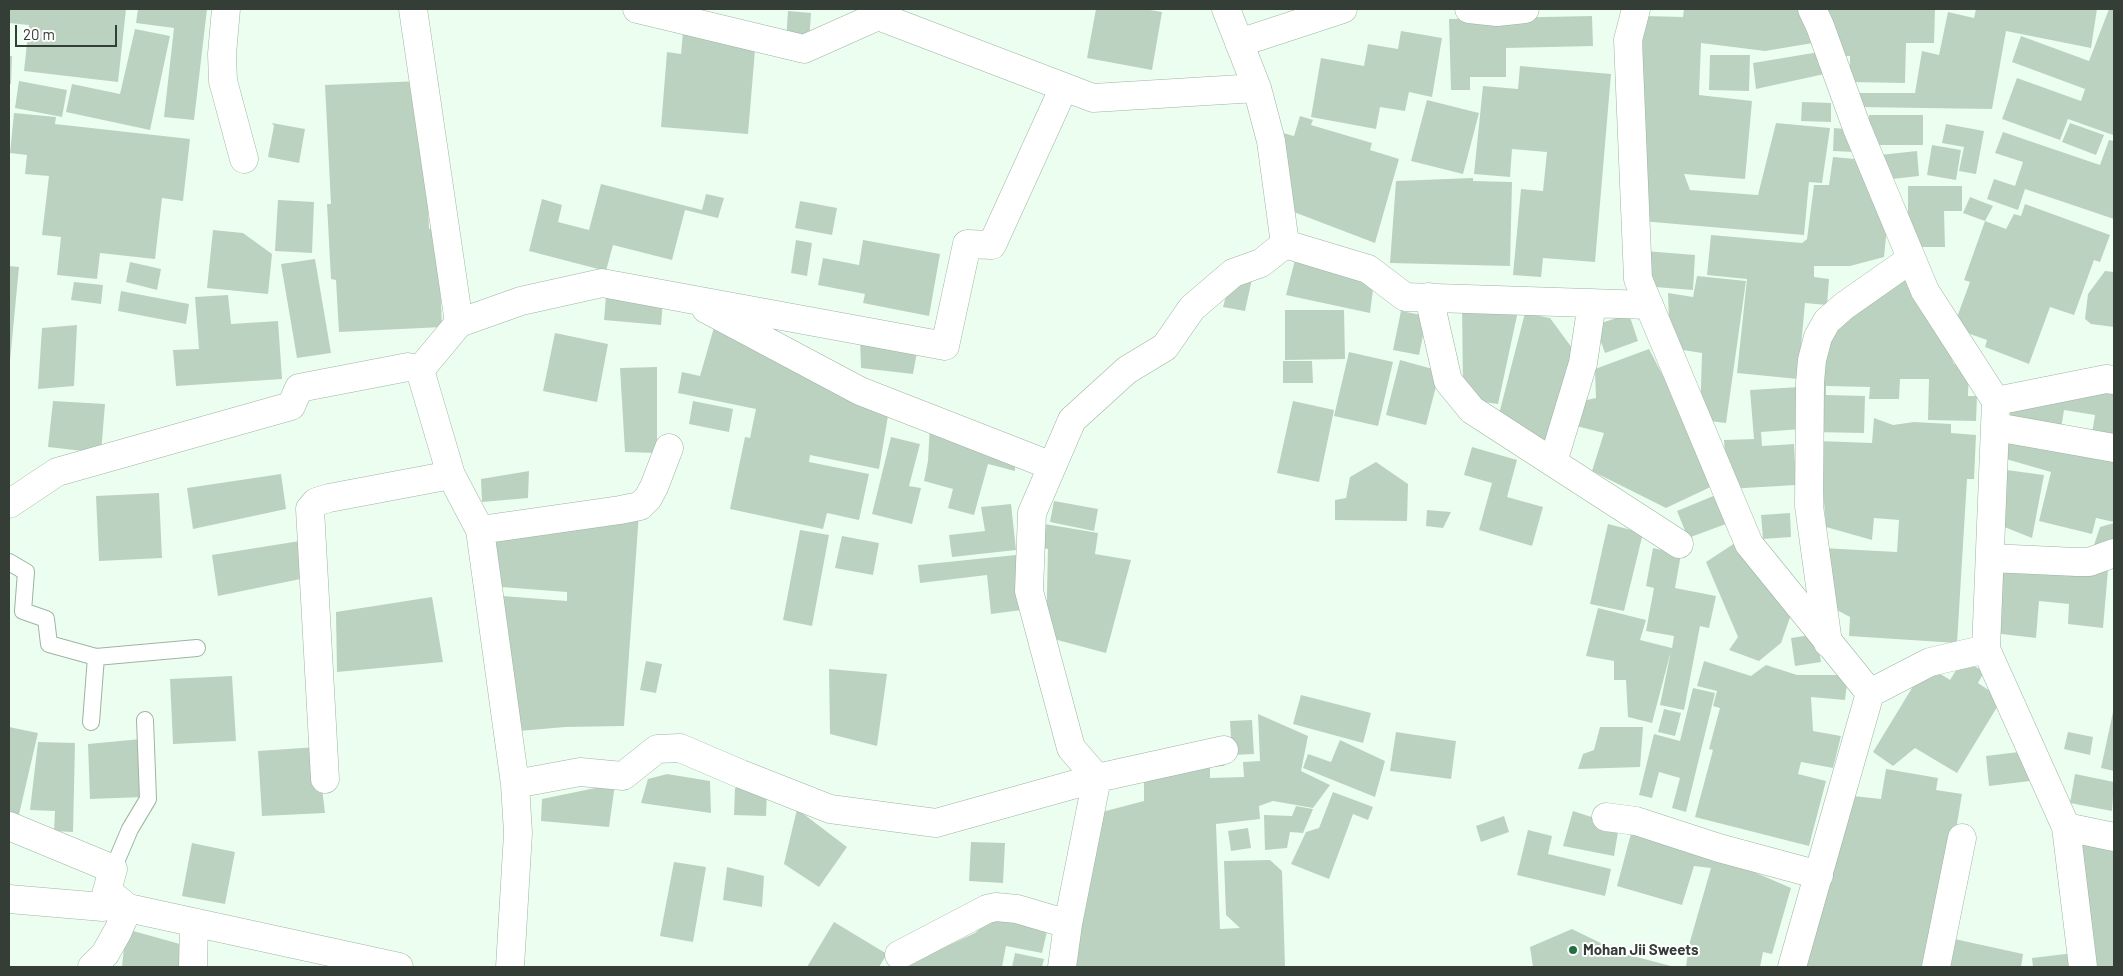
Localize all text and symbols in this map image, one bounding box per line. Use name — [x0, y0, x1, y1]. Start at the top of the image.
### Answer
scale bar — [18, 15, 120, 47]
text: 20 m — [23, 25, 55, 43]
place label: Mohan Jii Sweets — [1583, 941, 1698, 959]
marker: Mohan Jii Sweets — [1567, 944, 1579, 956]

